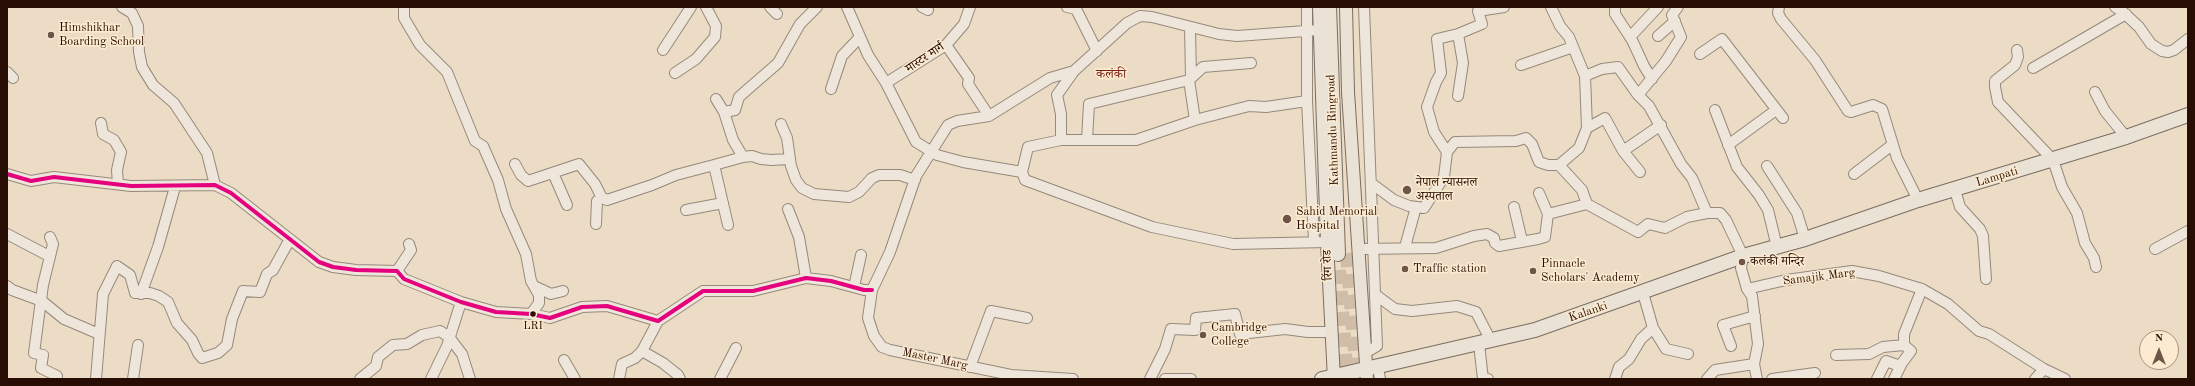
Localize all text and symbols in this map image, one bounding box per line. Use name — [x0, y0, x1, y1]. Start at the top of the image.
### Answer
place label: Himshikhar Boarding School — [59, 21, 144, 49]
marker: Himshikhar Boarding School — [46, 30, 56, 40]
street label: मास्टर मार्ग — [903, 40, 947, 76]
district label: कलंकी — [1096, 67, 1126, 83]
street label: Kathmandu Ringroad — [1324, 74, 1342, 186]
street label: Lampati — [1974, 164, 2020, 190]
place label: नेपाल न्यासनल अस्पताल — [1416, 176, 1477, 204]
marker: नेपाल न्यासनल अस्पताल — [1401, 184, 1413, 196]
place label: Sahid Memorial Hospital — [1296, 205, 1377, 233]
marker: Sahid Memorial Hospital — [1281, 213, 1293, 225]
street label: रिंग रोड — [1320, 249, 1336, 281]
place label: कलंकी मन्दिर — [1750, 255, 1804, 269]
place label: Pinnacle Scholars' Academy — [1541, 257, 1640, 285]
marker: कलंकी मन्दिर — [1737, 257, 1747, 267]
place label: Traffic station — [1413, 262, 1487, 276]
marker: Traffic station — [1400, 264, 1410, 274]
street label: Samajik Marg — [1782, 265, 1856, 289]
marker: Pinnacle Scholars' Academy — [1528, 266, 1538, 276]
street label: Kalanki — [1567, 299, 1609, 325]
marker: LRI — [528, 309, 538, 319]
place label: LRI — [523, 319, 543, 333]
place label: Cambridge College — [1211, 321, 1267, 349]
marker: Cambridge College — [1198, 330, 1208, 340]
north arrow — [2139, 330, 2179, 370]
text: N — [2155, 333, 2163, 344]
street label: Master Marg — [901, 345, 969, 373]

